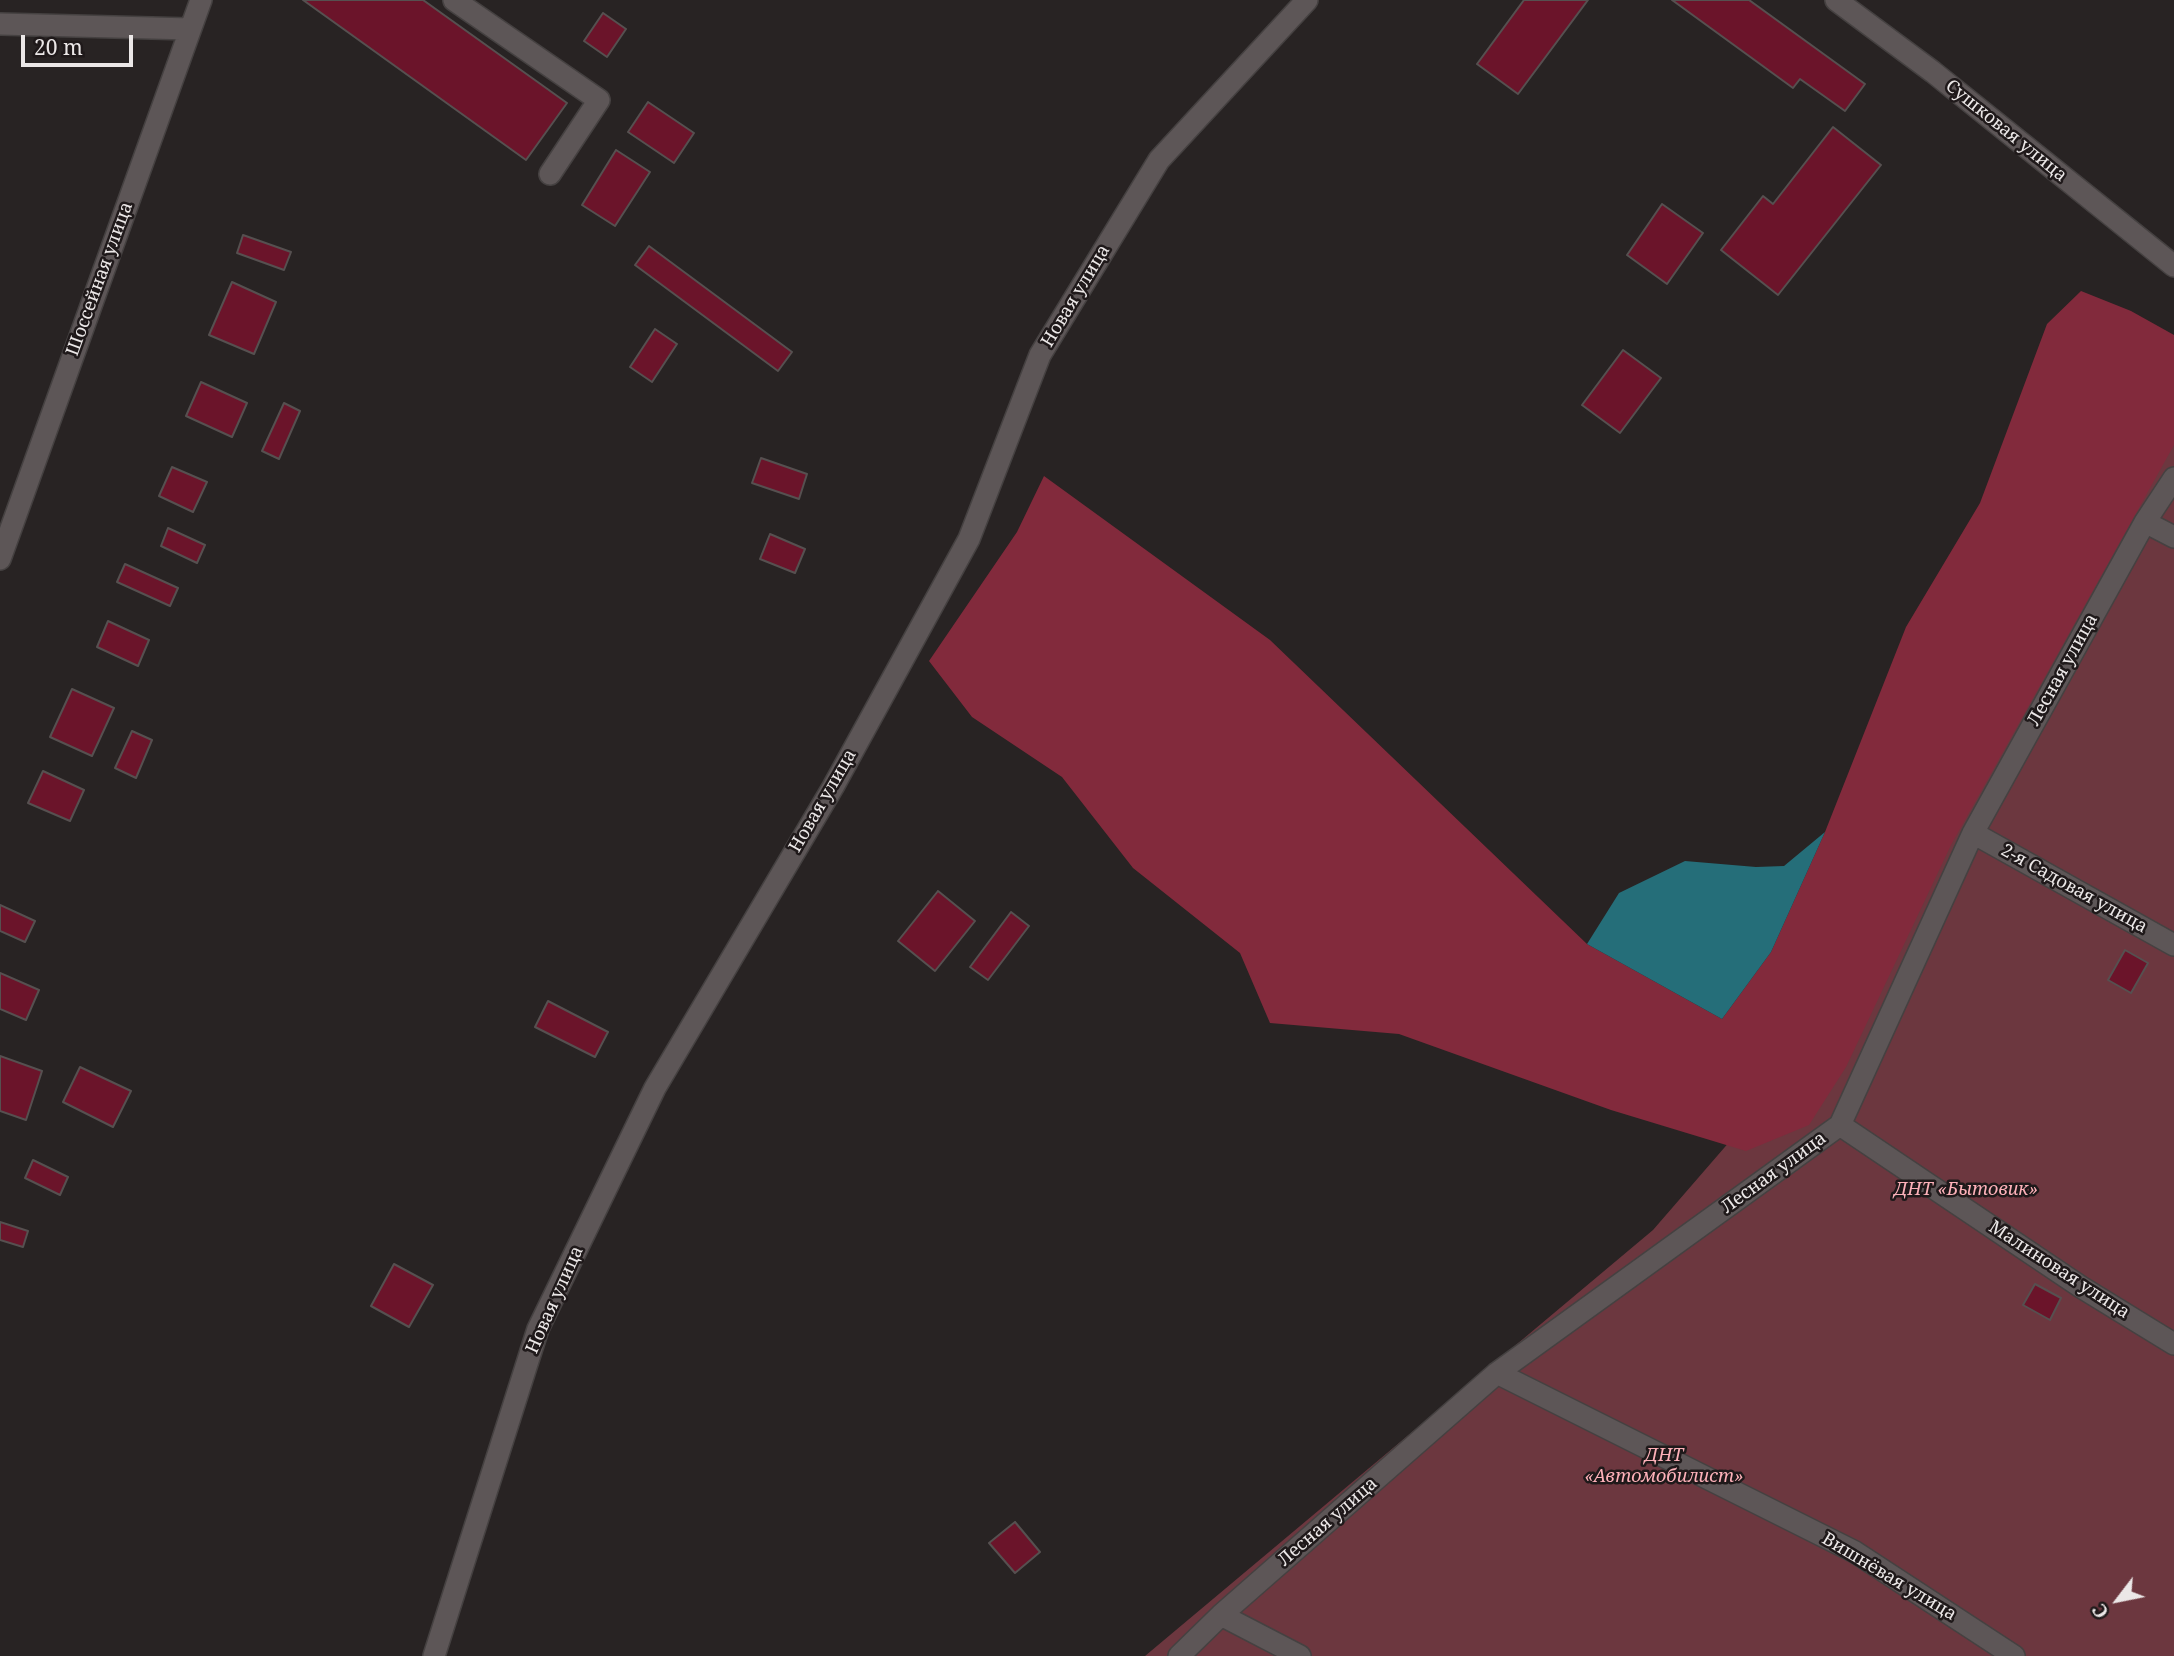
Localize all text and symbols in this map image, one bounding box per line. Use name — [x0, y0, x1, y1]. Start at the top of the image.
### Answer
scale bar — [24, 21, 136, 65]
text: 20 m — [34, 33, 83, 61]
street label: Сушковая улица — [1941, 75, 2071, 187]
street label: Шоссейная улица — [62, 199, 138, 359]
street label: Новая улица — [1037, 241, 1115, 351]
street label: Лесная улица — [2023, 610, 2103, 730]
street label: Новая улица — [785, 746, 861, 856]
street label: 2-я Садовая улица — [1997, 840, 2151, 938]
street label: Лесная улица — [1717, 1128, 1831, 1218]
park label: ДНТ «Бытовик» — [1894, 1179, 2038, 1201]
street label: Малиновая улица — [1984, 1216, 2134, 1324]
street label: Новая улица — [522, 1243, 588, 1357]
park label: ДНТ «Автомобилист» — [1585, 1445, 1743, 1488]
street label: Лесная улица — [1274, 1473, 1382, 1571]
street label: Вишнёвая улица — [1818, 1528, 1960, 1626]
north arrow — [2083, 1565, 2153, 1635]
text: С — [2086, 1599, 2115, 1623]

